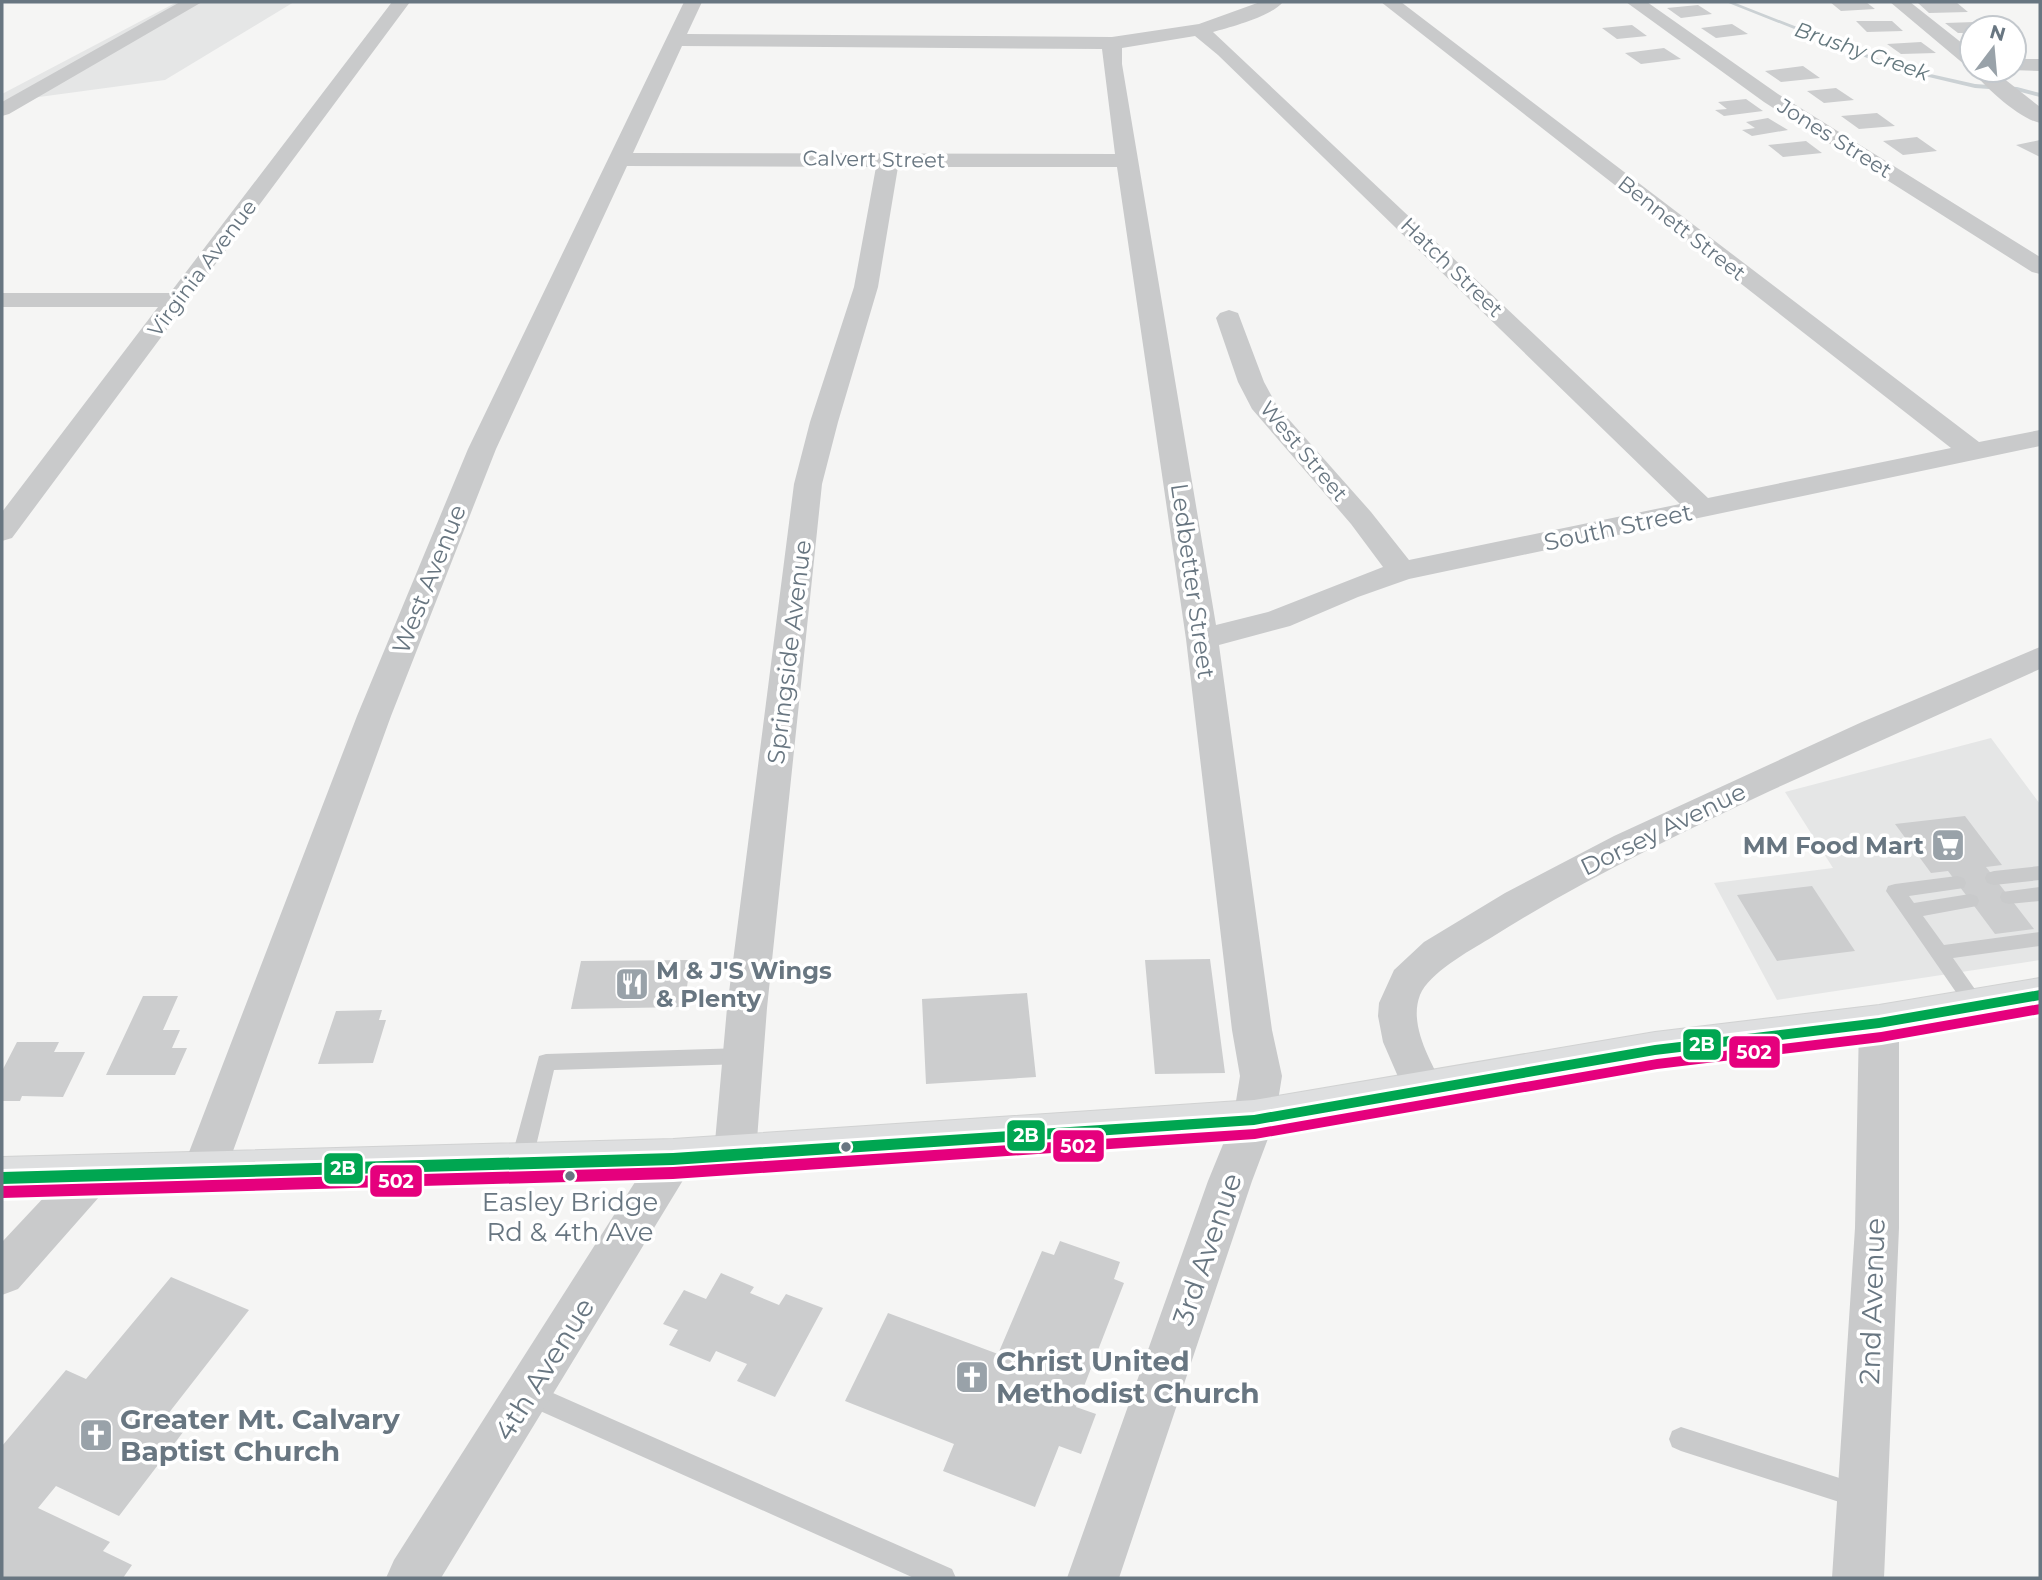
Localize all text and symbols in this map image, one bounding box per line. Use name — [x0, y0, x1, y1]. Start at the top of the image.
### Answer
north arrow — [1958, 14, 2028, 84]
water label: Brushy Creek — [1792, 16, 1934, 86]
text: N — [1987, 20, 2008, 46]
street label: Jones Street — [1772, 92, 1897, 183]
street label: Calvert Street — [802, 145, 946, 173]
street label: Bennett Street — [1613, 170, 1751, 286]
street label: Virginia Avenue — [142, 195, 262, 341]
street label: Hatch Street — [1396, 212, 1508, 322]
street label: West Street — [1255, 396, 1353, 506]
street label: Ledbetter Street — [1165, 481, 1221, 681]
street label: South Street — [1541, 497, 1695, 557]
street label: West Avenue — [386, 500, 472, 658]
street label: Springside Avenue — [761, 538, 817, 766]
street label: Dorsey Avenue — [1576, 776, 1750, 882]
supermarket icon: MM Food Mart — [1929, 826, 1967, 864]
place label: MM Food Mart — [1743, 831, 1925, 860]
place label: M & J'S Wings & Plenty — [656, 956, 832, 1013]
restaurant icon: M & J'S Wings & Plenty — [613, 965, 651, 1003]
line badge: 2B — [1682, 1028, 1722, 1061]
text: 2B — [1689, 1033, 1715, 1056]
line badge: 502 — [1728, 1035, 1781, 1069]
text: 502 — [1736, 1041, 1772, 1064]
line badge: 2B — [1006, 1119, 1046, 1152]
text: 2B — [1013, 1124, 1039, 1147]
line badge: 502 — [1052, 1129, 1105, 1163]
text: 502 — [1060, 1135, 1096, 1158]
unlabelled marker — [839, 1140, 853, 1154]
line badge: 2B — [323, 1152, 364, 1185]
text: 2B — [330, 1157, 356, 1180]
line badge: 502 — [369, 1164, 423, 1198]
street label: 3rd Avenue — [1165, 1168, 1249, 1330]
marker: Easley Bridge Rd & 4th Ave — [563, 1169, 577, 1183]
text: 502 — [378, 1170, 414, 1193]
place label: Easley Bridge Rd & 4th Ave — [482, 1186, 658, 1248]
street label: 2nd Avenue — [1852, 1217, 1892, 1385]
street label: 4th Avenue — [487, 1291, 601, 1447]
place label: Christ United Methodist Church — [996, 1344, 1260, 1410]
church icon: Christ United Methodist Church — [953, 1358, 991, 1396]
place label: Greater Mt. Calvary Baptist Church — [120, 1402, 400, 1468]
church icon: Greater Mt. Calvary Baptist Church — [77, 1416, 115, 1454]

